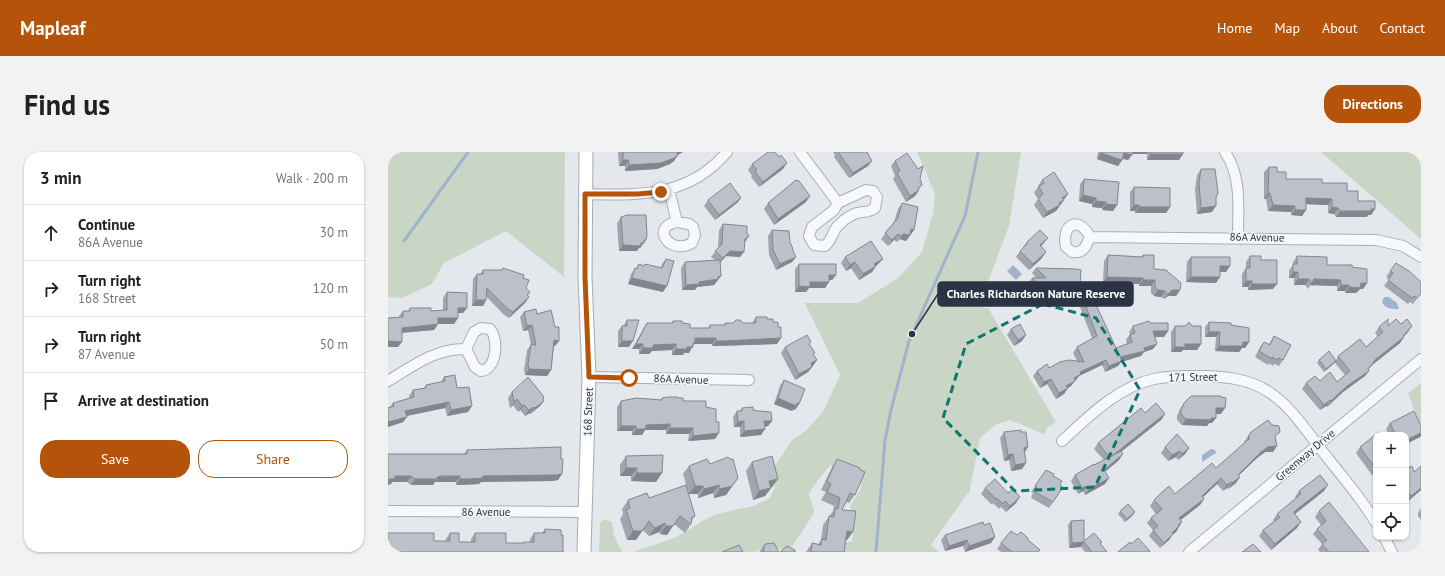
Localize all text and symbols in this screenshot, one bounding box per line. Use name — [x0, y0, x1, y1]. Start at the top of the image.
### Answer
text: Mapleaf — [20, 16, 86, 40]
text: Home — [1217, 19, 1252, 37]
text: Map — [1274, 19, 1300, 37]
text: About — [1322, 19, 1358, 37]
text: Contact — [1380, 19, 1425, 37]
button: Directions — [1324, 85, 1421, 123]
text: Find us — [24, 86, 110, 123]
text: 3 min — [40, 167, 81, 189]
text: Walk · 200 m — [276, 170, 348, 187]
route end — [652, 183, 670, 201]
text: Continue — [78, 215, 135, 234]
icon: ahead — [40, 222, 62, 244]
text: 30 m — [320, 224, 348, 241]
street label: 86A Avenue — [1229, 230, 1285, 244]
text: 86A Avenue — [78, 234, 143, 251]
text: Turn right — [78, 271, 141, 290]
icon: right — [40, 278, 62, 300]
text: 120 m — [313, 280, 348, 297]
callout: Charles Richardson Nature Reserve — [938, 282, 1133, 306]
text: Charles Richardson Nature Reserve — [947, 286, 1125, 301]
text: 168 Street — [78, 290, 136, 307]
text: Turn right — [78, 327, 141, 346]
icon: right — [40, 334, 62, 356]
text: 50 m — [320, 336, 348, 353]
text: 87 Avenue — [78, 346, 135, 363]
route start — [620, 369, 638, 387]
street label: 171 Street — [1168, 370, 1218, 384]
street label: 86A Avenue — [653, 371, 709, 387]
street label: 168 Street — [580, 387, 596, 437]
icon: arrive — [40, 390, 62, 412]
text: Arrive at destination — [78, 391, 209, 410]
street label: Greenway Drive — [1272, 426, 1338, 484]
map controls — [1373, 432, 1409, 540]
button: + — [1373, 432, 1409, 468]
button: Save — [40, 440, 190, 478]
button: Share — [198, 440, 348, 478]
button: − — [1373, 468, 1409, 504]
button: locate — [1373, 504, 1409, 540]
street label: 86 Avenue — [462, 505, 511, 519]

